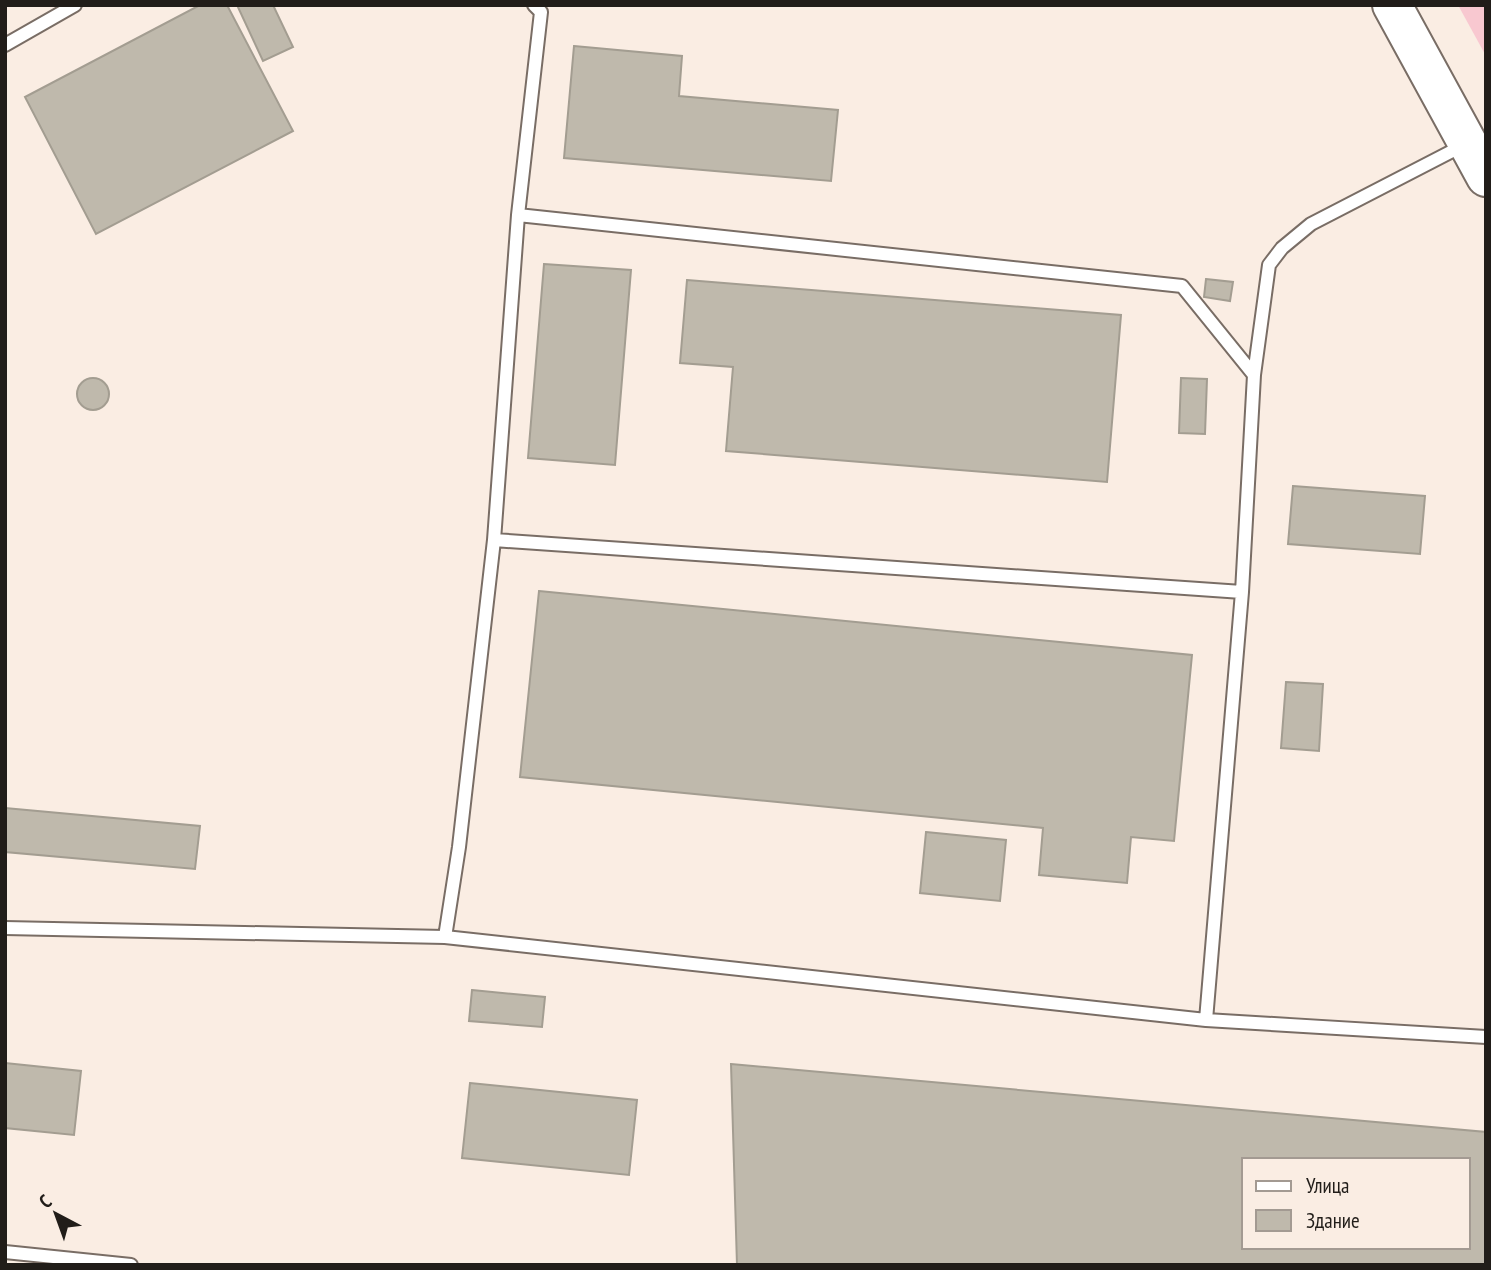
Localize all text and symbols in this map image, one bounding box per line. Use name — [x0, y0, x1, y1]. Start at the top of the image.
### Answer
legend — [1242, 1158, 1470, 1249]
text: Улица — [1306, 1172, 1349, 1199]
north arrow — [21, 1179, 91, 1249]
text: С — [34, 1189, 56, 1213]
text: Здание — [1306, 1207, 1360, 1234]

